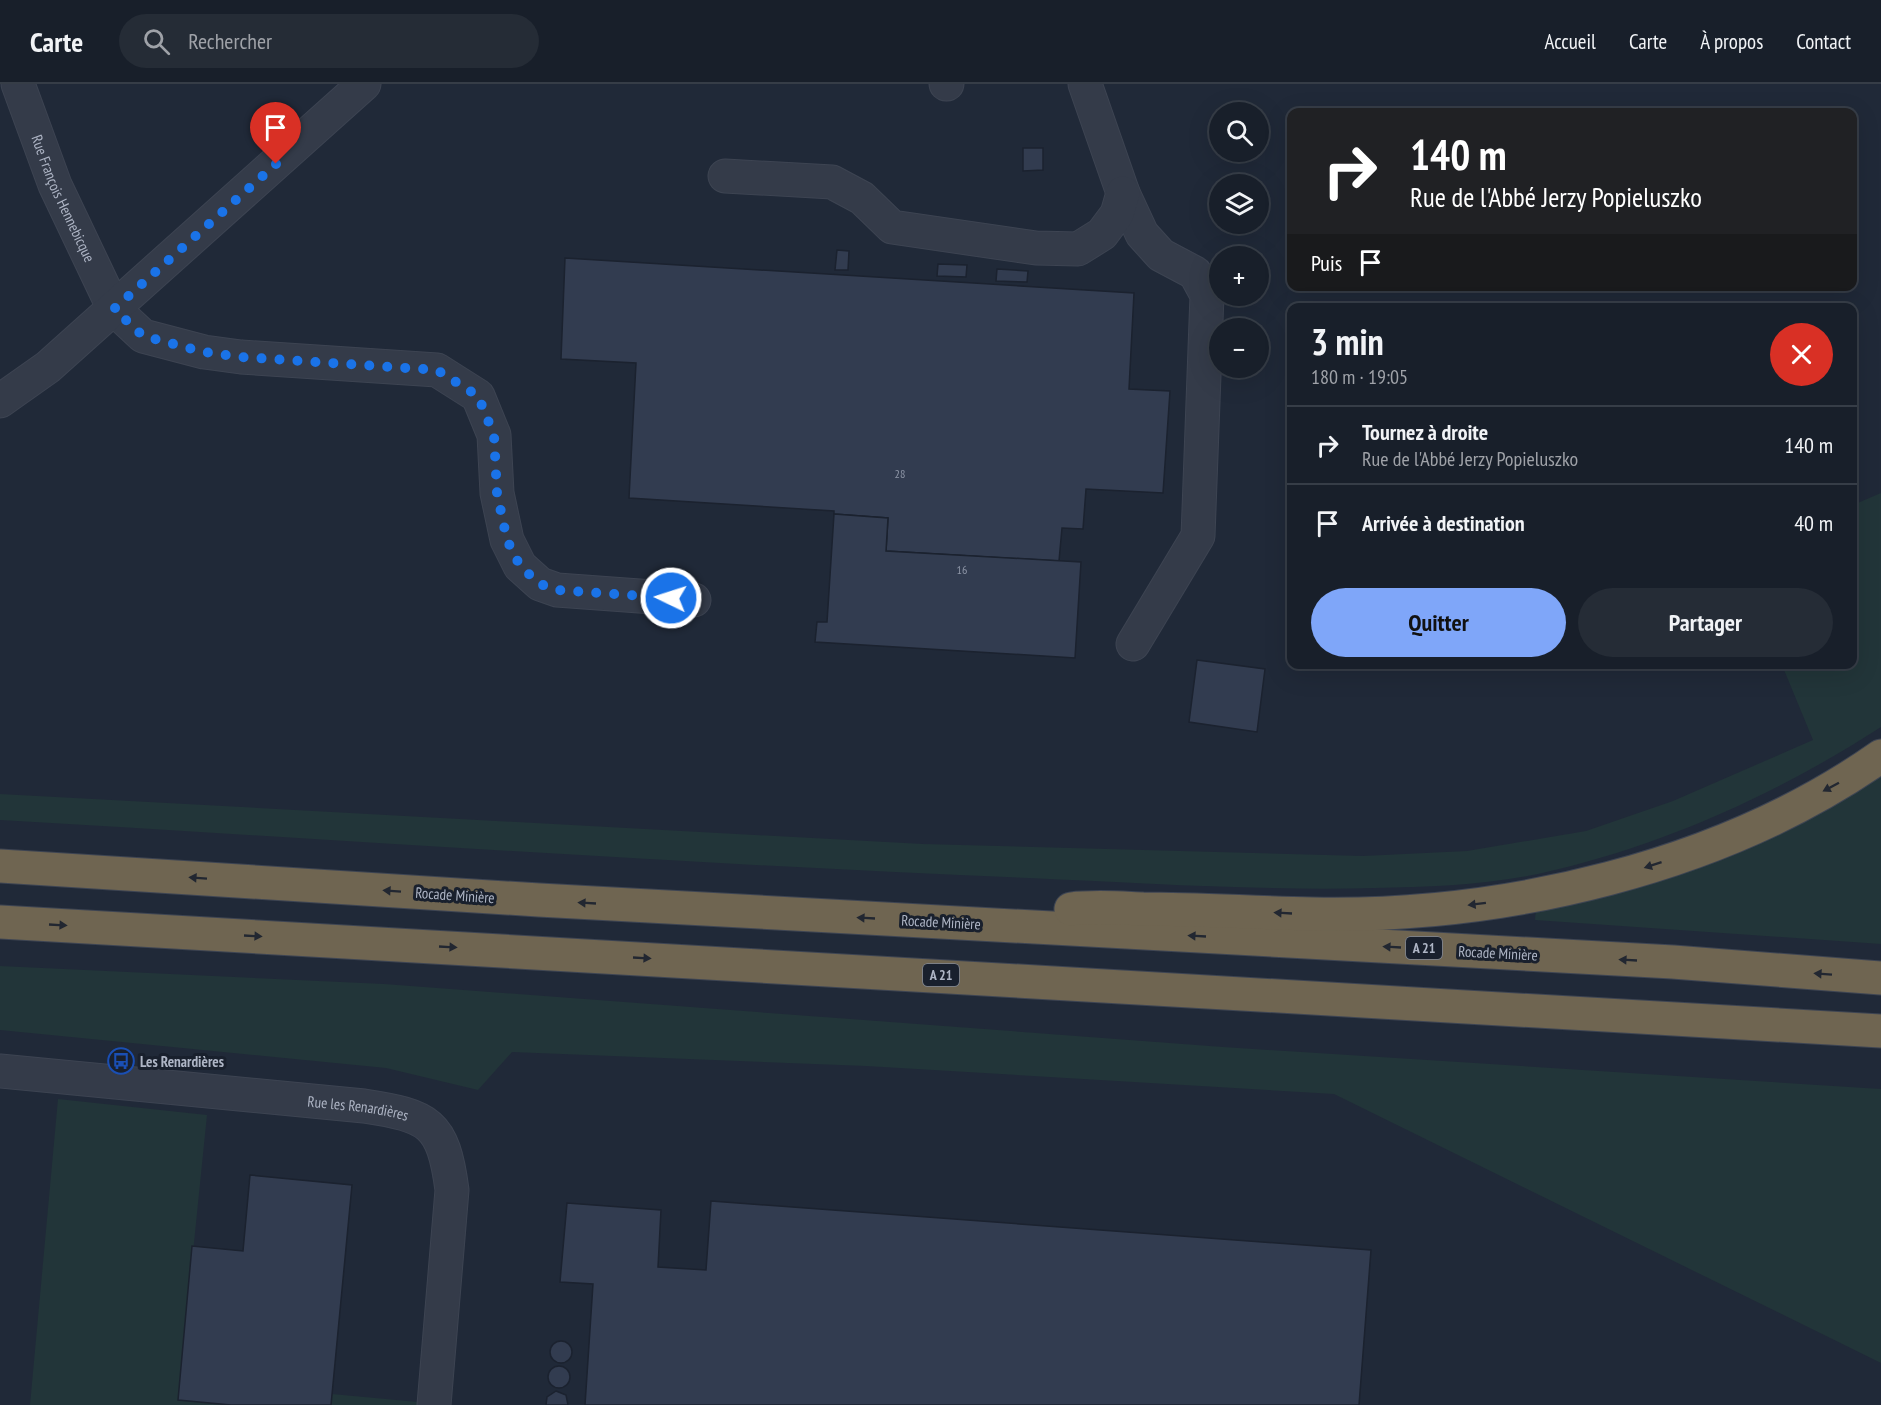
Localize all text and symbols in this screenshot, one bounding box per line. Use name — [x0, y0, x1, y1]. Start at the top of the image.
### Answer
search box — [119, 14, 539, 68]
text: Carte — [30, 23, 83, 60]
icon: search — [140, 25, 173, 58]
text: Rechercher — [188, 27, 272, 55]
text: Accueil — [1544, 28, 1596, 55]
text: Carte — [1629, 28, 1667, 55]
text: À propos — [1700, 28, 1763, 55]
text: Contact — [1796, 28, 1851, 55]
pin — [250, 102, 301, 164]
map controls — [1209, 102, 1269, 378]
button: search — [1209, 102, 1269, 162]
icon: arrive — [259, 111, 292, 144]
text: 140 m — [1410, 127, 1507, 182]
street label: Rue François Hennebicque — [28, 132, 100, 265]
icon: right — [1311, 132, 1389, 210]
button: layers — [1209, 174, 1269, 234]
text: Rue de l'Abbé Jerzy Popieluszko — [1410, 180, 1702, 214]
button: + — [1209, 246, 1269, 306]
icon: arrive — [1354, 246, 1387, 279]
text: Puis — [1311, 249, 1342, 277]
button: − — [1209, 318, 1269, 378]
text: 3 min — [1311, 318, 1384, 365]
button: close — [1770, 323, 1833, 386]
text: 180 m · 19:05 — [1311, 364, 1408, 390]
text: Tournez à droite — [1362, 418, 1488, 446]
icon: right — [1311, 429, 1344, 462]
text: 140 m — [1784, 431, 1833, 459]
text: Rue de l'Abbé Jerzy Popieluszko — [1362, 446, 1578, 472]
house number: 28 — [895, 466, 905, 481]
icon: arrive — [1311, 507, 1344, 540]
text: Arrivée à destination — [1362, 509, 1525, 537]
text: 40 m — [1794, 509, 1833, 537]
house number: 16 — [957, 562, 967, 577]
position arrow — [639, 566, 703, 630]
button: Quitter — [1311, 588, 1566, 657]
button: Partager — [1578, 588, 1833, 657]
one-way arrow — [1823, 782, 1840, 792]
one-way arrow — [1644, 861, 1662, 870]
one-way arrow — [188, 874, 207, 883]
street label: Rocade Minière — [415, 883, 495, 907]
one-way arrow — [383, 886, 402, 895]
one-way arrow — [578, 898, 597, 907]
one-way arrow — [1468, 899, 1487, 908]
one-way arrow — [1273, 908, 1292, 917]
street label: Rocade Minière — [901, 910, 981, 934]
one-way arrow — [856, 913, 875, 922]
one-way arrow — [49, 920, 68, 930]
one-way arrow — [244, 931, 263, 941]
one-way arrow — [1187, 931, 1206, 940]
road number: A 21 — [1406, 937, 1442, 959]
street label: Rocade Minière — [1458, 941, 1538, 965]
one-way arrow — [438, 942, 457, 952]
one-way arrow — [1382, 942, 1401, 951]
one-way arrow — [633, 954, 652, 963]
one-way arrow — [1619, 955, 1638, 964]
road number: A 21 — [923, 964, 959, 986]
one-way arrow — [1813, 969, 1832, 978]
bus stop icon: Les Renardières — [106, 1046, 136, 1076]
place label: Les Renardières — [140, 1052, 224, 1071]
street label: Rue les Renardières — [307, 1091, 411, 1124]

